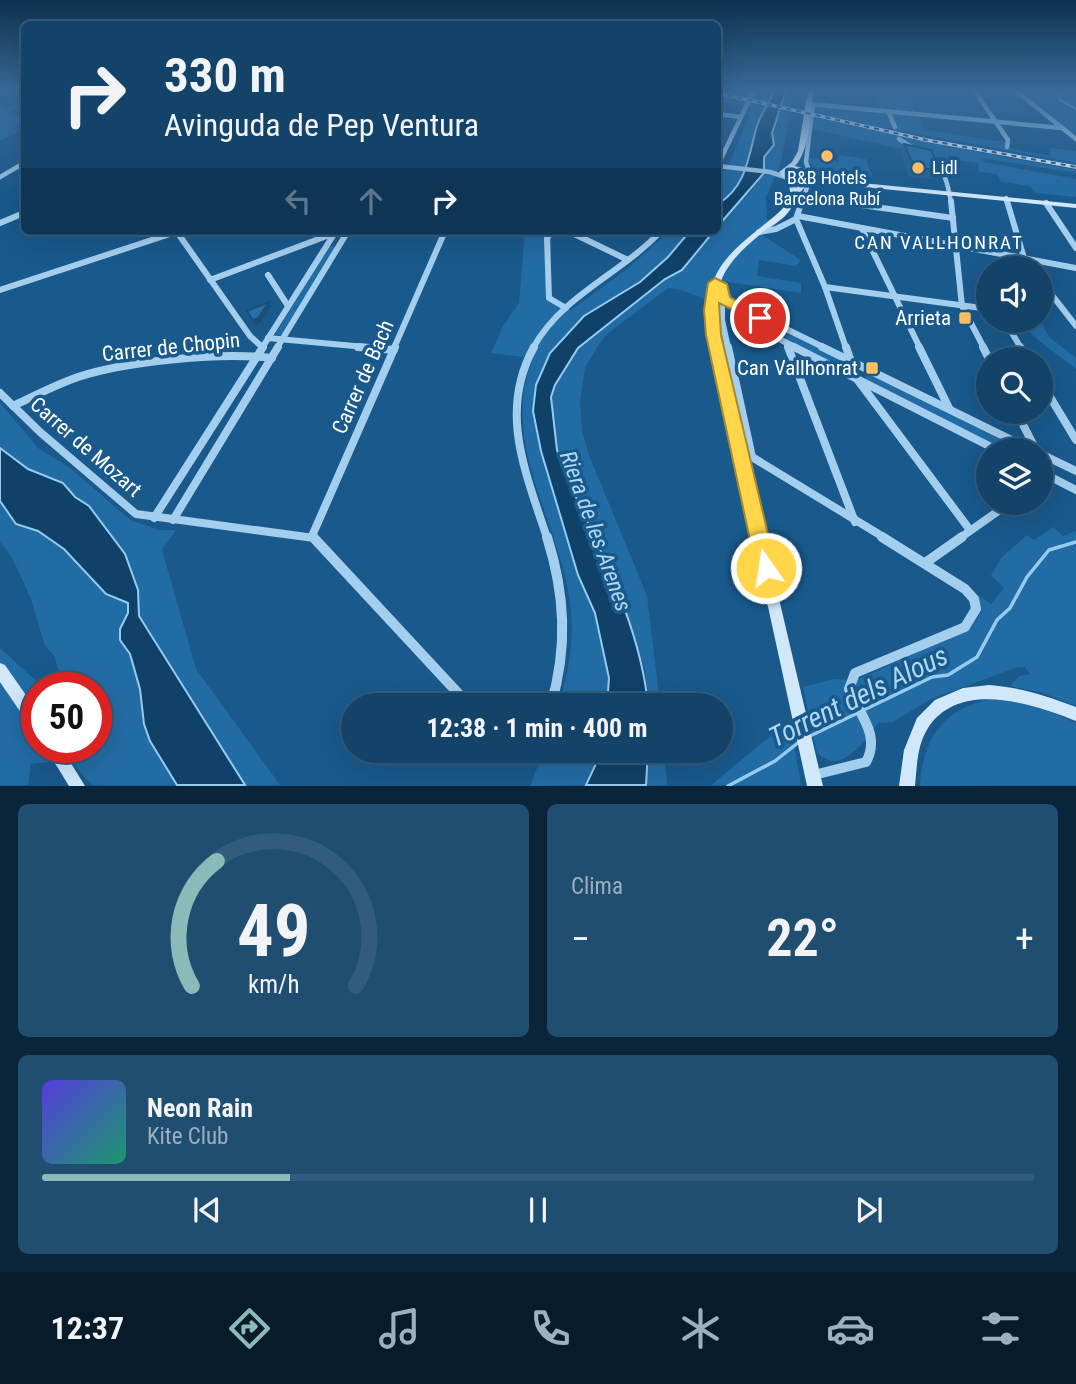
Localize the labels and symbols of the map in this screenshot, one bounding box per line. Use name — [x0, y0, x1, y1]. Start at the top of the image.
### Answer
marker: B&B Hotels Barcelona Rubí — [819, 148, 835, 164]
place label: Lidl — [932, 157, 958, 178]
marker: Lidl — [910, 160, 926, 176]
place label: B&B Hotels Barcelona Rubí — [774, 167, 881, 209]
district label: CAN VALLHONRAT — [854, 231, 1024, 254]
pin — [730, 288, 790, 348]
place label: Arrieta — [895, 306, 951, 330]
marker: Arrieta — [957, 310, 973, 326]
street label: Carrer de Bach — [327, 316, 399, 438]
street label: Carrer de Chopin — [101, 328, 241, 366]
place label: Can Vallhonrat — [737, 356, 858, 380]
marker: Can Vallhonrat — [864, 360, 880, 376]
street label: Carrer de Mozart — [26, 392, 146, 502]
water label: Riera de les Arenes — [554, 447, 637, 615]
position arrow — [729, 531, 803, 605]
water label: Torrent dels Alous — [763, 639, 953, 754]
speed limit sign: 50 — [21, 672, 112, 763]

